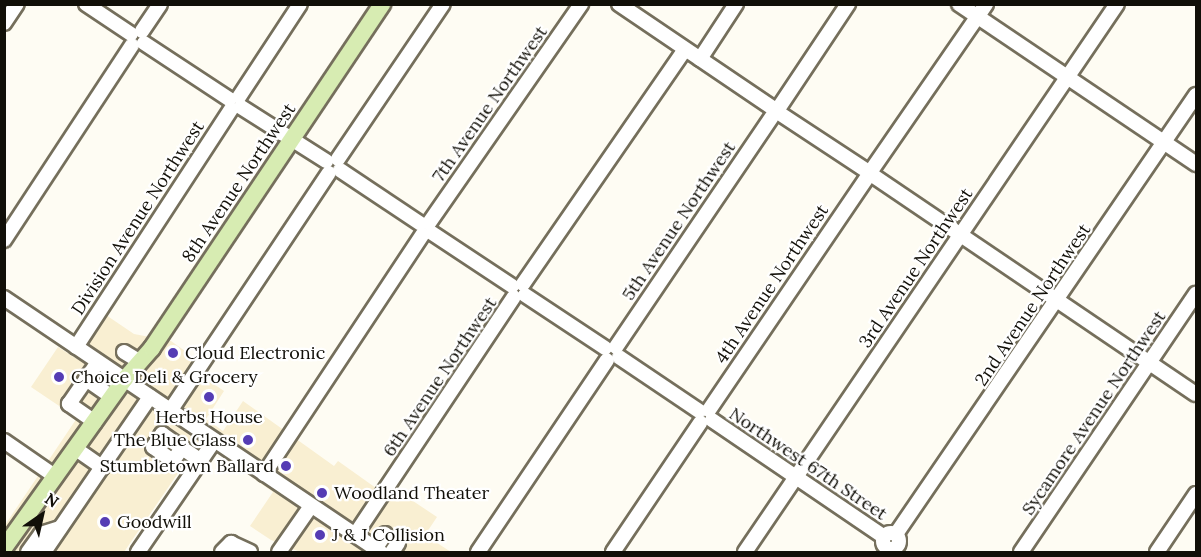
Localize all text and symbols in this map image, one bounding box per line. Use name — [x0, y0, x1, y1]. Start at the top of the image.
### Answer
street label: 7th Avenue Northwest — [428, 22, 552, 186]
street label: 8th Avenue Northwest — [178, 99, 300, 267]
street label: Division Avenue Northwest — [67, 117, 209, 319]
street label: 5th Avenue Northwest — [618, 137, 740, 305]
street label: 3rd Avenue Northwest — [855, 184, 977, 352]
street label: 4th Avenue Northwest — [711, 200, 833, 368]
street label: 2nd Avenue Northwest — [971, 220, 1095, 390]
street label: 6th Avenue Northwest — [379, 293, 501, 461]
street label: Sycamore Avenue Northwest — [1017, 307, 1171, 519]
place label: Cloud Electronic — [185, 342, 325, 364]
marker: Cloud Electronic — [166, 346, 180, 360]
place label: Choice Deli & Grocery — [71, 366, 258, 388]
marker: Choice Deli & Grocery — [52, 370, 66, 384]
marker: Herbs House — [202, 390, 216, 404]
street label: Northwest 67th Street — [725, 403, 891, 525]
place label: Herbs House — [155, 406, 263, 428]
place label: The Blue Glass — [113, 429, 236, 451]
marker: The Blue Glass — [241, 433, 255, 447]
place label: Stumbletown Ballard — [100, 455, 274, 477]
marker: Stumbletown Ballard — [279, 459, 293, 473]
place label: Woodland Theater — [334, 482, 489, 504]
north arrow — [12, 485, 72, 545]
marker: Woodland Theater — [315, 486, 329, 500]
text: N — [41, 488, 63, 512]
place label: Goodwill — [117, 511, 192, 533]
marker: Goodwill — [98, 515, 112, 529]
place label: J & J Collision — [332, 524, 445, 546]
marker: J & J Collision — [313, 528, 327, 542]

